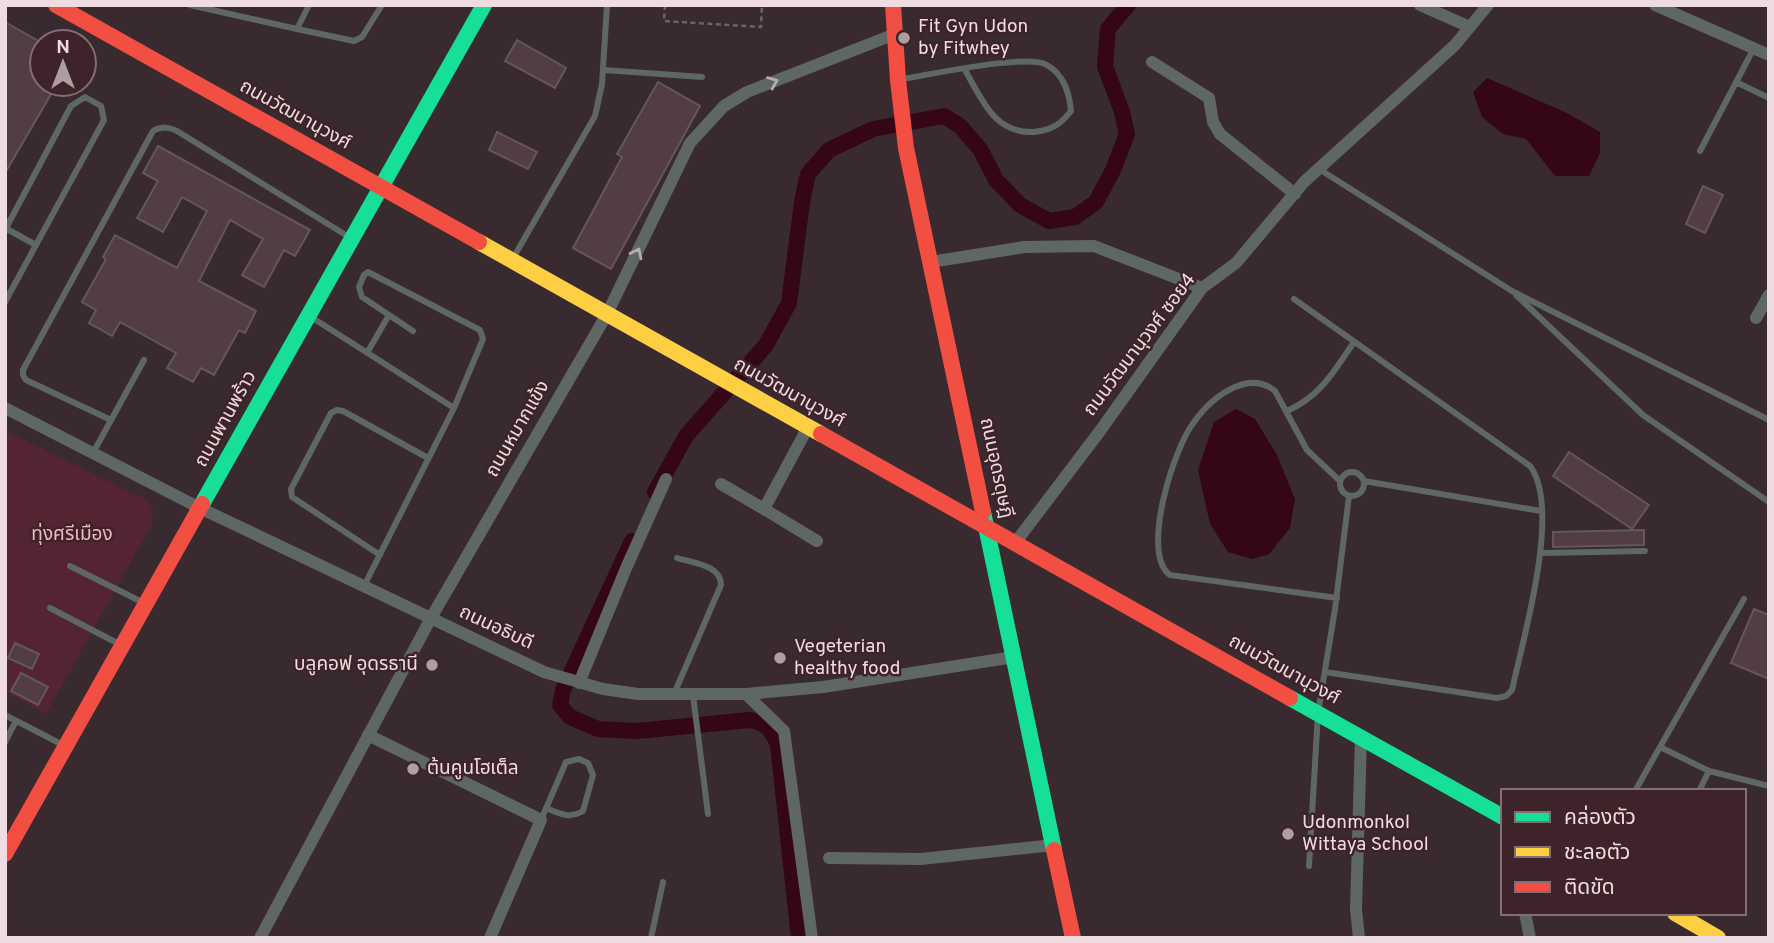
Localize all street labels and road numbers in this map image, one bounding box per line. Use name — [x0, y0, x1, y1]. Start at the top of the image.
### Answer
street label: ถนนวัฒนานุวงศ์ — [235, 75, 355, 155]
street label: ถนนวัฒนานุวงศ์ ซอย4 — [1078, 269, 1202, 421]
street label: ถนนวัฒนานุวงศ์ — [729, 353, 849, 433]
street label: ถนนพานพร้าว — [189, 366, 262, 472]
street label: ถนนหมากแข้ง — [480, 376, 555, 482]
street label: ถนนอุดรดุษฎี — [974, 416, 1018, 520]
street label: ถนนอธิบดี — [455, 600, 537, 656]
street label: ถนนวัฒนานุวงศ์ — [1224, 630, 1344, 710]

